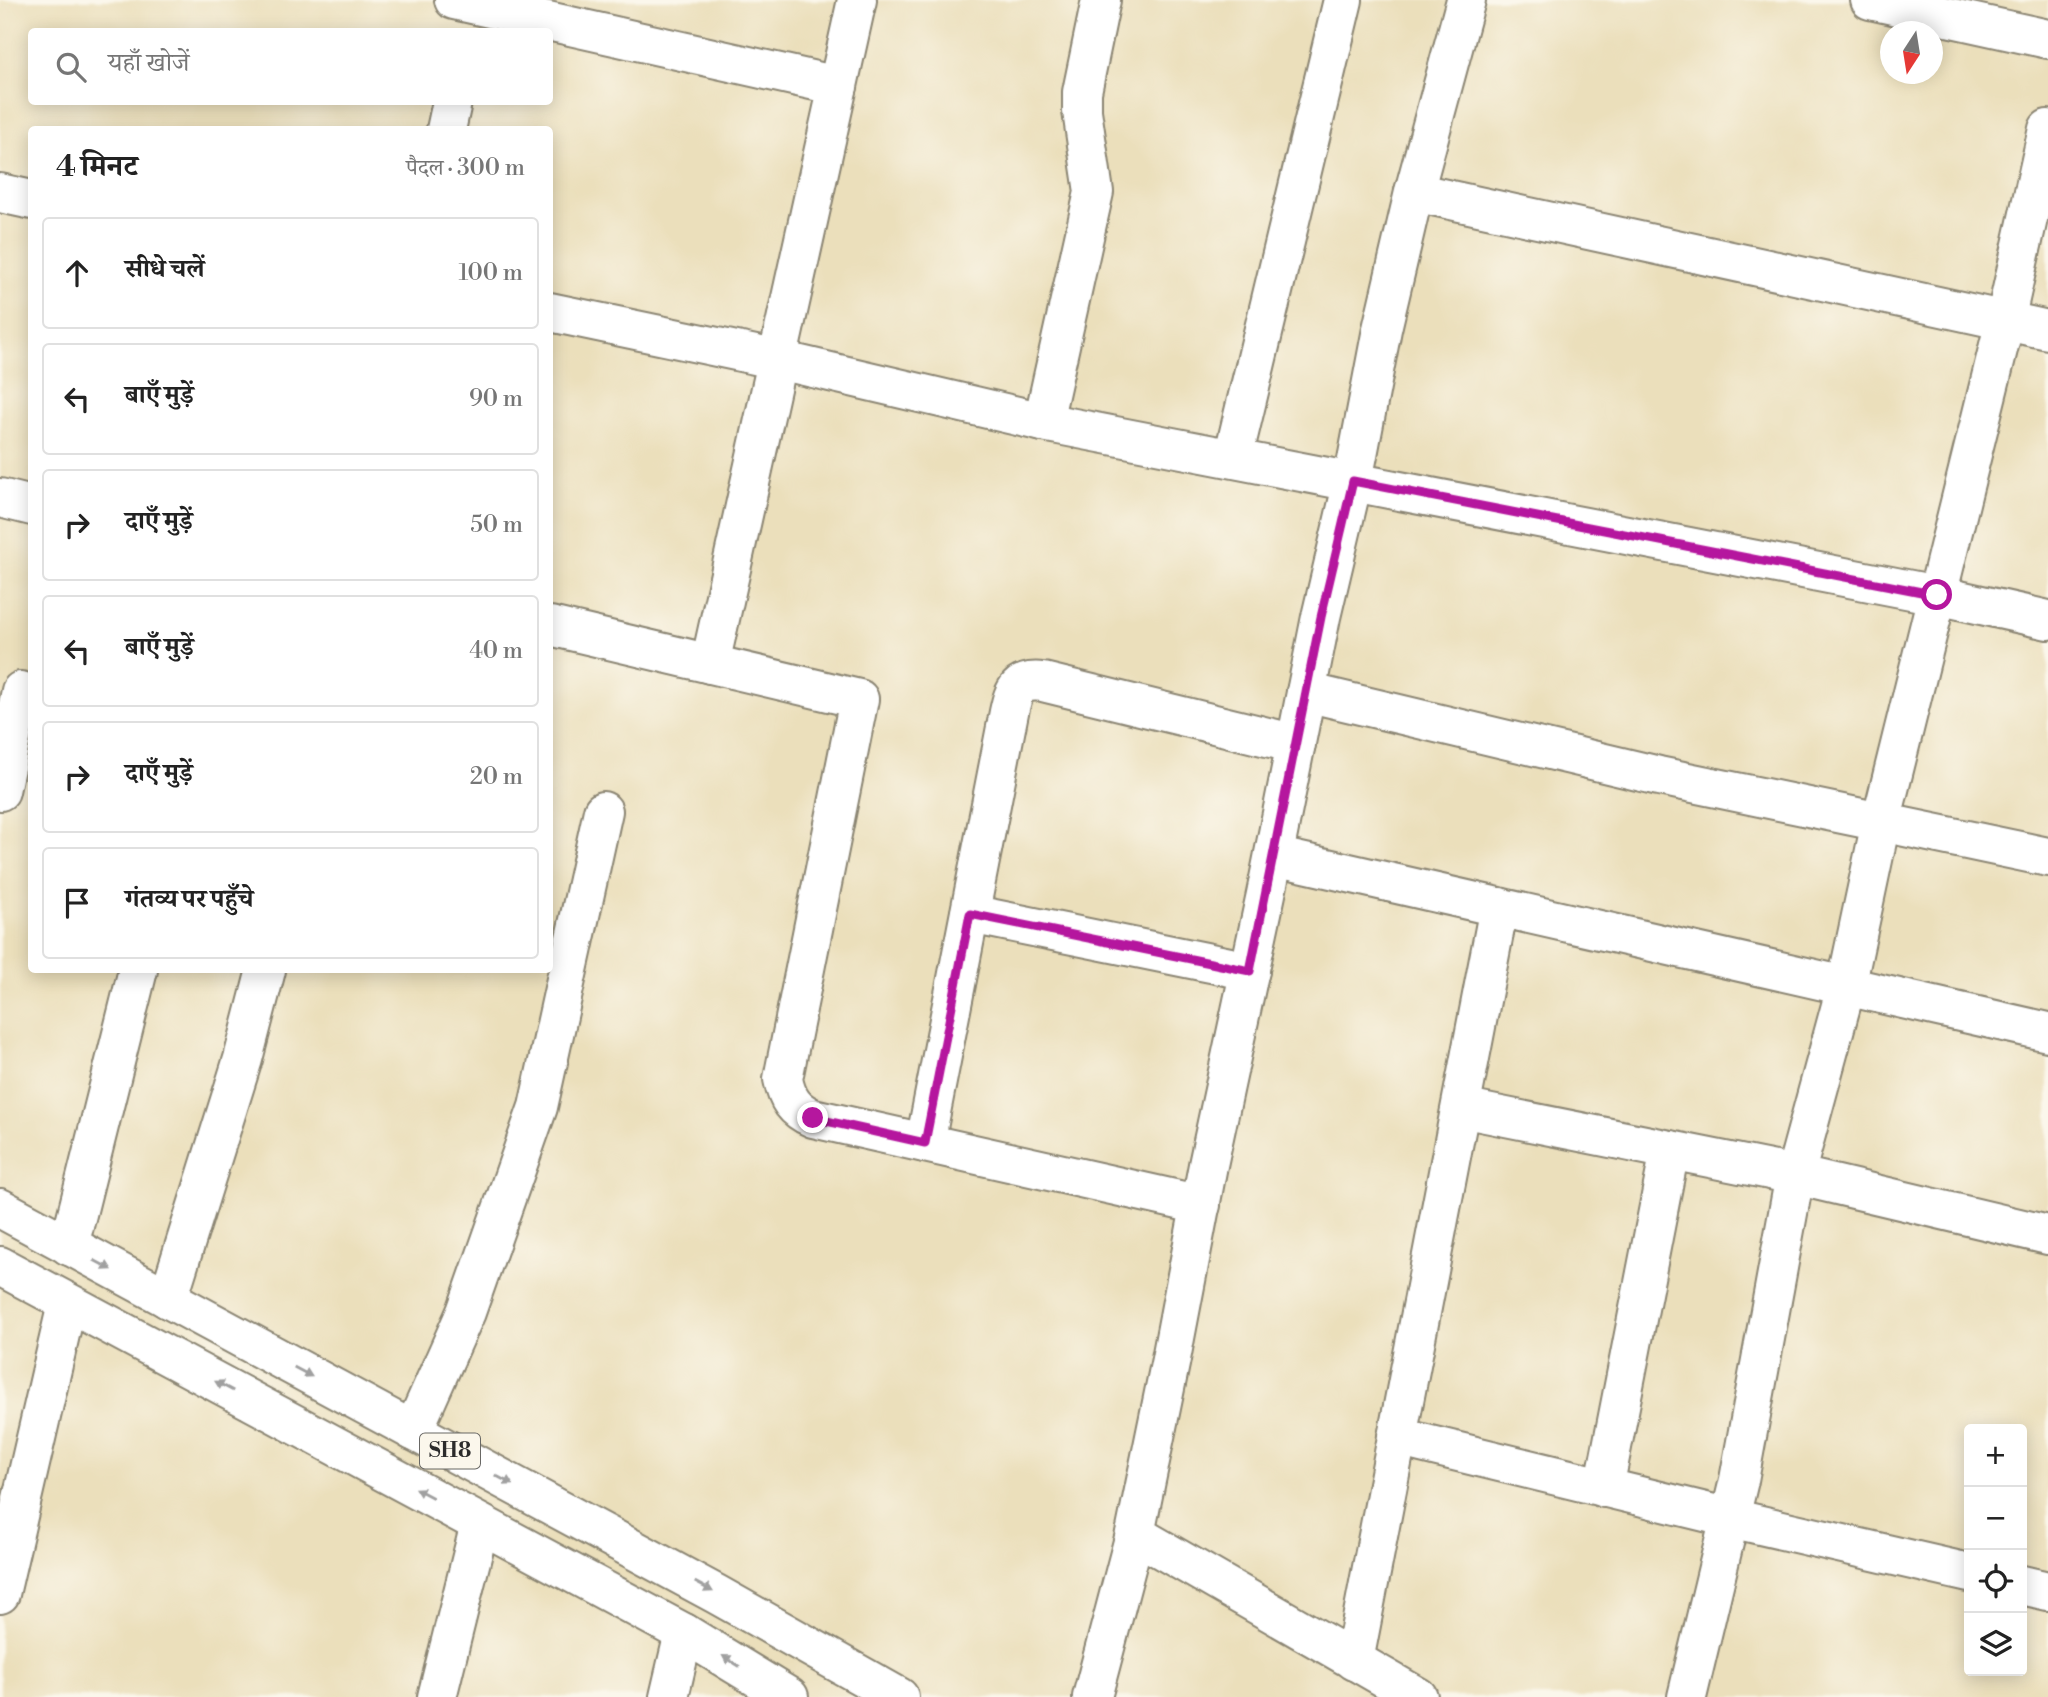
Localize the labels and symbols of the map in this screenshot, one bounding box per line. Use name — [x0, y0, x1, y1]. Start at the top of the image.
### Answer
north arrow — [1880, 21, 1943, 84]
route start — [1921, 579, 1952, 610]
route end — [797, 1102, 828, 1133]
one-way arrow — [93, 1259, 112, 1271]
one-way arrow — [294, 1366, 313, 1378]
one-way arrow — [213, 1380, 233, 1392]
road number: SH8 — [420, 1434, 480, 1468]
one-way arrow — [494, 1474, 514, 1485]
one-way arrow — [414, 1488, 434, 1499]
one-way arrow — [694, 1581, 714, 1593]
one-way arrow — [721, 1655, 740, 1668]

